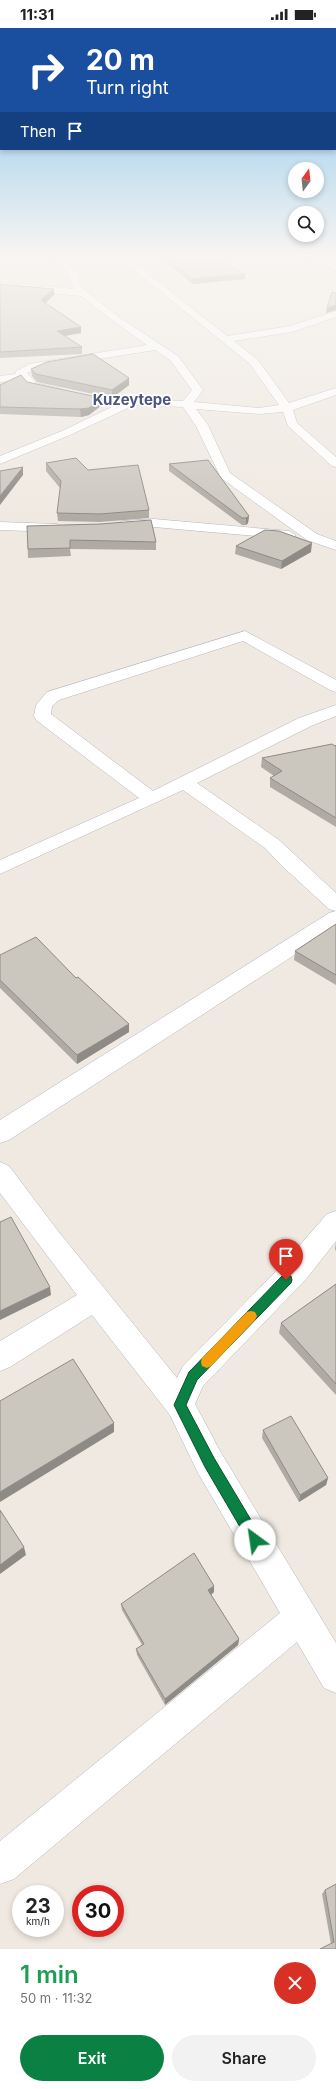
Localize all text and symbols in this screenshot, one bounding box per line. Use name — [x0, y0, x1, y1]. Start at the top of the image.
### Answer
text: 11:31 — [20, 5, 54, 24]
text: 20 m — [86, 43, 155, 77]
icon: right — [20, 44, 72, 96]
text: Turn right — [86, 77, 169, 98]
icon: arrive — [64, 120, 86, 142]
text: Then — [20, 122, 56, 141]
north arrow — [288, 162, 324, 198]
map controls — [288, 162, 324, 242]
button: search — [288, 206, 324, 242]
district label: Kuzeytepe — [93, 390, 171, 409]
pin — [269, 1239, 303, 1280]
icon: arrive — [275, 1245, 297, 1267]
position arrow — [234, 1519, 276, 1561]
speed limit sign: 30 — [72, 1885, 124, 1937]
text: 23 — [25, 1894, 51, 1918]
text: km/h — [26, 1915, 50, 1927]
text: 1 min — [20, 1960, 79, 1989]
button: close — [274, 1962, 316, 2004]
text: 50 m · 11:32 — [20, 1990, 92, 2006]
button: Exit — [20, 2035, 164, 2081]
button: Share — [172, 2035, 316, 2081]

